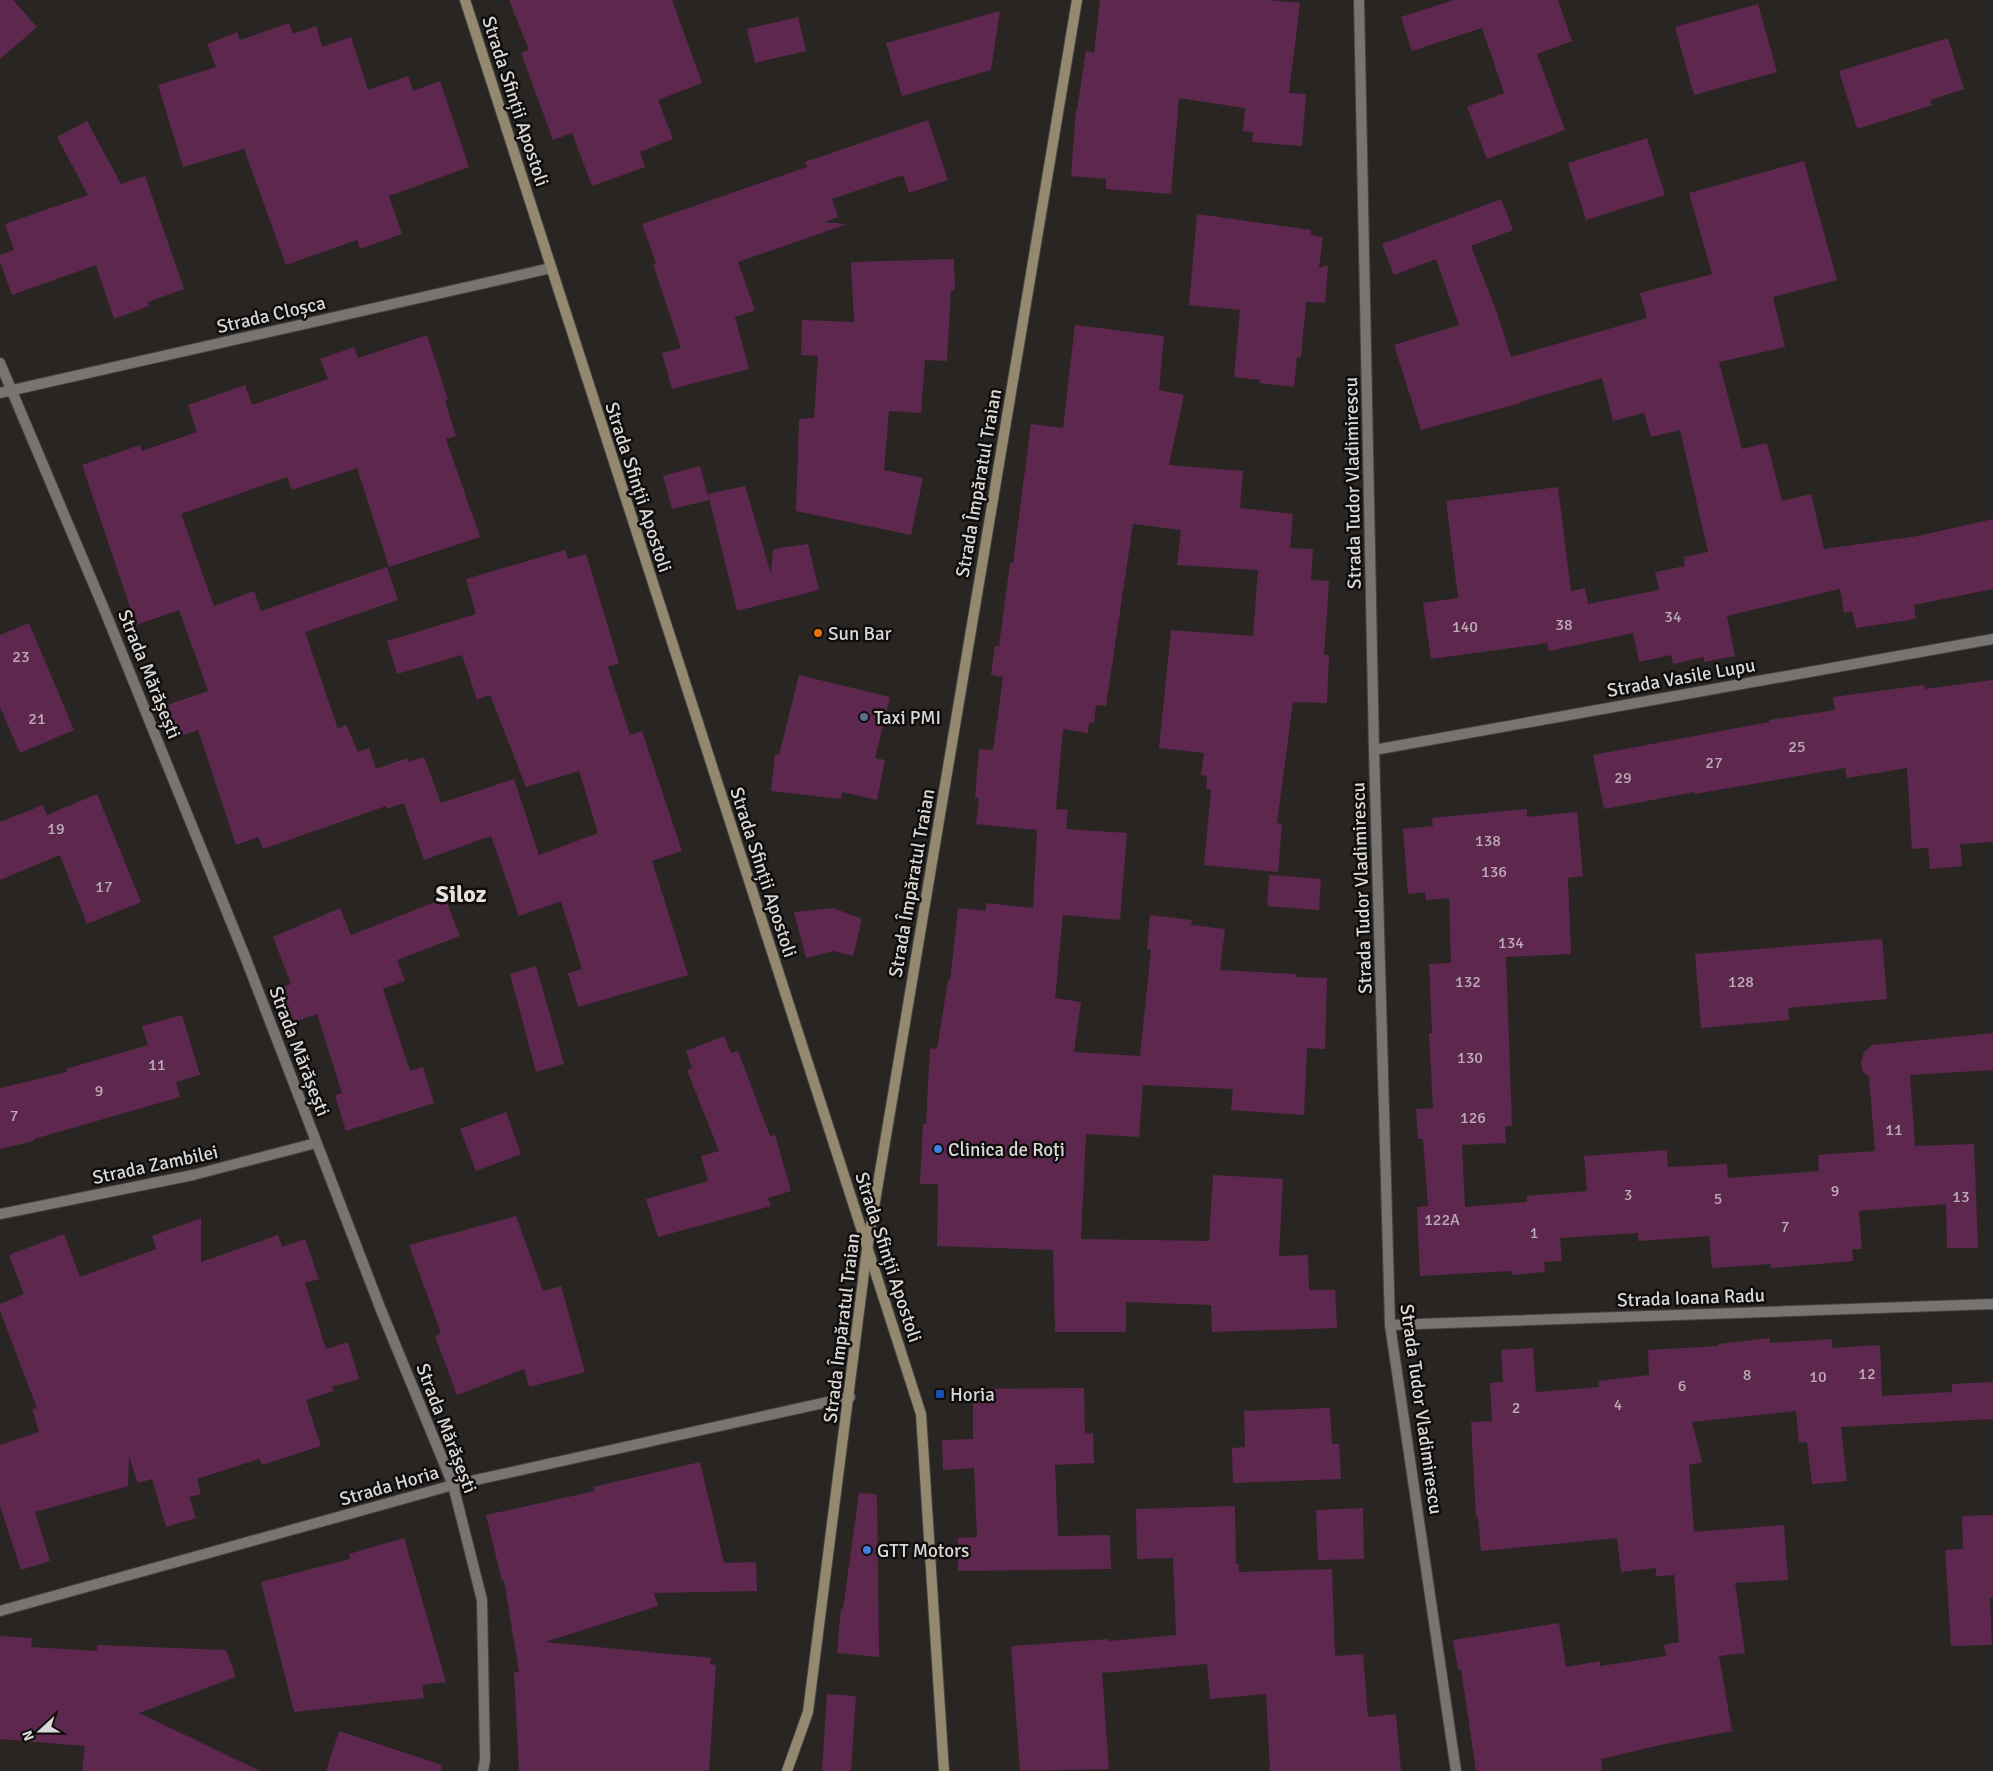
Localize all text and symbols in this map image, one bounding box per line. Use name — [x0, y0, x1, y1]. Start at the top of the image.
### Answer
street label: Strada Sfinții Apostoli — [476, 13, 554, 189]
street label: Strada Cloșca — [214, 291, 328, 339]
street label: Strada Tudor Vladimirescu — [1339, 377, 1367, 589]
street label: Strada Împăratul Traian — [951, 387, 1007, 579]
street label: Strada Sfinții Apostoli — [599, 399, 677, 575]
street label: Strada Mărășești — [112, 606, 186, 742]
house number: 34 — [1664, 607, 1682, 627]
house number: 38 — [1555, 615, 1573, 635]
house number: 140 — [1452, 617, 1478, 637]
place label: Sun Bar — [828, 622, 892, 646]
marker: Sun Bar — [812, 627, 824, 639]
house number: 23 — [12, 647, 30, 667]
street label: Strada Vasile Lupu — [1605, 653, 1757, 703]
place label: Taxi PMI — [874, 706, 941, 730]
house number: 21 — [28, 709, 46, 729]
marker: Taxi PMI — [858, 711, 870, 723]
house number: 25 — [1788, 737, 1806, 757]
house number: 27 — [1705, 753, 1723, 773]
house number: 29 — [1614, 768, 1632, 788]
street label: Strada Tudor Vladimirescu — [1346, 782, 1378, 994]
street label: Strada Sfinții Apostoli — [724, 784, 802, 960]
street label: Strada Împăratul Traian — [884, 787, 940, 979]
house number: 19 — [47, 819, 65, 839]
house number: 138 — [1475, 831, 1501, 851]
house number: 136 — [1481, 862, 1507, 882]
house number: 17 — [95, 877, 113, 897]
district label: Siloz — [436, 879, 487, 909]
house number: 134 — [1498, 933, 1524, 953]
house number: 132 — [1455, 972, 1481, 992]
house number: 128 — [1728, 972, 1754, 992]
street label: Strada Mărășești — [263, 983, 335, 1120]
house number: 130 — [1457, 1048, 1483, 1068]
house number: 11 — [148, 1055, 166, 1075]
house number: 9 — [95, 1081, 103, 1101]
house number: 7 — [10, 1106, 18, 1126]
house number: 126 — [1460, 1108, 1486, 1128]
house number: 11 — [1885, 1120, 1903, 1140]
place label: Clinica de Roți — [948, 1138, 1065, 1162]
street label: Strada Zambilei — [90, 1140, 220, 1190]
marker: Clinica de Roți — [932, 1143, 944, 1155]
street label: Strada Sfinții Apostoli — [849, 1169, 927, 1345]
house number: 9 — [1831, 1181, 1839, 1201]
house number: 3 — [1624, 1185, 1632, 1205]
house number: 13 — [1952, 1187, 1970, 1207]
house number: 5 — [1714, 1189, 1722, 1209]
house number: 122A — [1424, 1210, 1460, 1230]
house number: 7 — [1781, 1217, 1789, 1237]
house number: 1 — [1530, 1223, 1538, 1243]
street label: Strada Împăratul Traian — [818, 1232, 866, 1424]
street label: Strada Ioana Radu — [1617, 1283, 1765, 1313]
street label: Strada Tudor Vladimirescu — [1394, 1302, 1448, 1516]
street label: Strada Mărășești — [410, 1360, 482, 1497]
house number: 12 — [1858, 1364, 1876, 1384]
house number: 8 — [1743, 1365, 1751, 1385]
house number: 10 — [1809, 1367, 1827, 1387]
house number: 6 — [1678, 1376, 1686, 1396]
place label: Horia — [950, 1383, 995, 1407]
marker: Horia — [934, 1388, 946, 1400]
house number: 4 — [1614, 1395, 1623, 1415]
house number: 2 — [1512, 1398, 1520, 1418]
street label: Strada Horia — [337, 1460, 442, 1512]
place label: GTT Motors — [877, 1539, 969, 1563]
marker: GTT Motors — [861, 1544, 873, 1556]
north arrow — [15, 1706, 65, 1756]
text: N — [19, 1728, 38, 1743]

